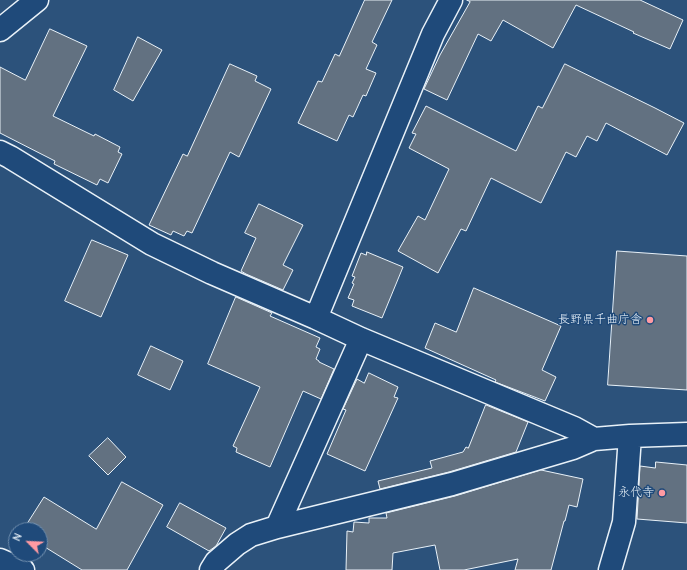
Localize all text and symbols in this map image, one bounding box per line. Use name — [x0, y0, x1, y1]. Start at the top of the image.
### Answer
place label: 長野県千曲庁舎 — [558, 313, 642, 327]
marker: 長野県千曲庁舎 — [645, 315, 655, 325]
place label: 永代寺 — [618, 486, 654, 500]
marker: 永代寺 — [657, 488, 667, 498]
north arrow — [8, 522, 48, 562]
text: N — [10, 531, 25, 543]

